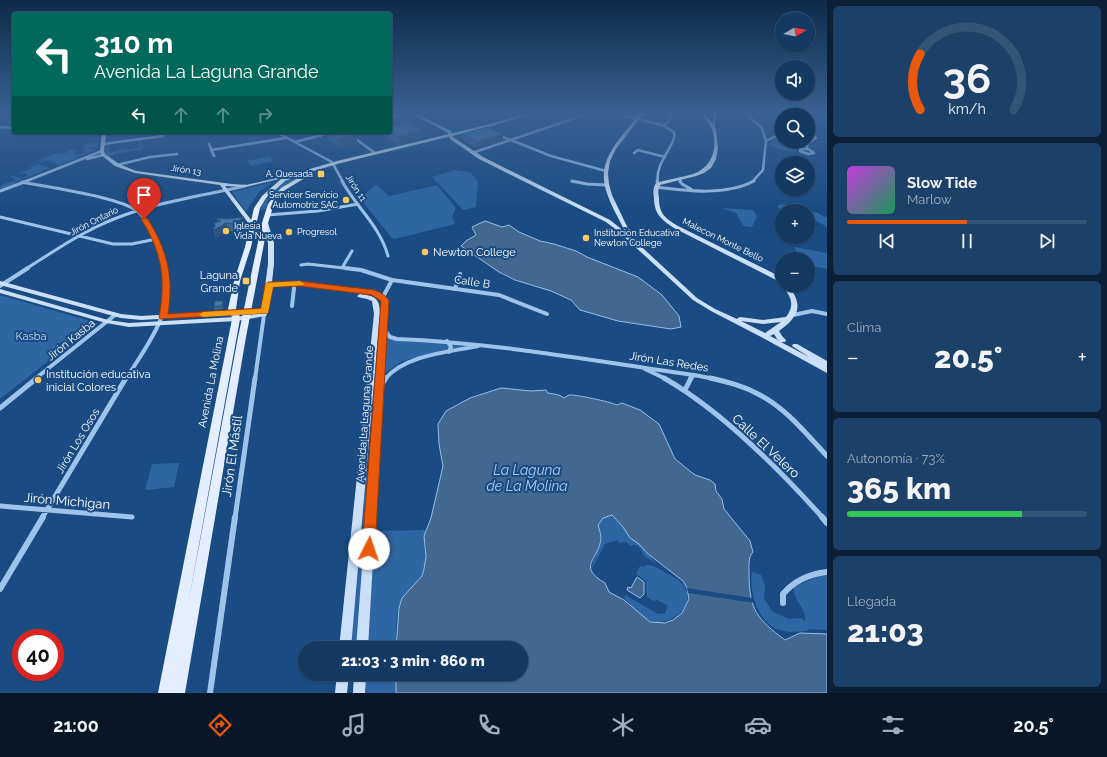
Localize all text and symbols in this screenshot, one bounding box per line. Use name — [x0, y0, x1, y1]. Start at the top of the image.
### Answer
north arrow — [775, 12, 815, 52]
map controls — [775, 12, 815, 292]
text: 310 m — [94, 27, 173, 60]
icon: left — [28, 28, 80, 80]
text: 36 — [943, 54, 991, 103]
button: sound — [775, 60, 815, 100]
text: Avenida La Laguna Grande — [94, 61, 319, 82]
text: km/h — [948, 100, 986, 116]
icon: left — [128, 104, 150, 126]
icon: ahead — [170, 104, 192, 126]
icon: ahead — [212, 104, 234, 126]
icon: right — [254, 104, 276, 126]
button: search — [775, 108, 815, 148]
button: layers — [775, 156, 815, 196]
street label: Jirón 13 — [170, 163, 202, 177]
place label: A. Quesada — [266, 169, 313, 179]
marker: A. Quesada — [316, 169, 326, 179]
street label: Jirón 11 — [344, 173, 368, 203]
text: Slow Tide — [907, 174, 977, 192]
pin — [127, 178, 161, 219]
icon: arrive — [133, 184, 155, 206]
place label: Servicer Servicio Automotriz SAC — [269, 190, 338, 210]
text: Marlow — [907, 192, 952, 207]
marker: Servicer Servicio Automotriz SAC — [341, 195, 351, 205]
button: + — [775, 204, 815, 244]
street label: Jirón Ontario — [68, 205, 120, 237]
street label: Malecon Monte Bello — [681, 216, 765, 264]
place label: Iglesia Vida Nueva — [234, 221, 282, 241]
marker: Iglesia Vida Nueva — [221, 226, 231, 236]
marker: Progresol — [284, 227, 294, 237]
place label: Progresol — [297, 227, 338, 237]
place label: Institución Educativa Newton College — [594, 228, 680, 248]
icon: previous — [876, 230, 898, 252]
icon: pause — [956, 230, 978, 252]
icon: next — [1036, 230, 1058, 252]
marker: Institución Educativa Newton College — [581, 233, 591, 243]
place label: Newton College — [433, 246, 516, 259]
marker: Newton College — [420, 247, 430, 257]
button: − — [775, 252, 815, 292]
place label: Laguna Grande — [200, 269, 239, 295]
street label: Calle B — [453, 273, 491, 291]
marker: Laguna Grande — [241, 276, 251, 286]
street label: Jirón Kasba — [44, 317, 98, 363]
text: Clima — [847, 320, 881, 335]
park label: Kasba — [15, 330, 47, 343]
street label: Avenida La Molina — [196, 335, 226, 429]
text: 20.5° — [934, 340, 1003, 375]
text: − — [847, 344, 859, 370]
text: + — [1078, 344, 1087, 370]
street label: Avenida La Laguna Grande — [354, 345, 376, 483]
street label: Jirón Las Redes — [629, 349, 709, 375]
place label: Institución educativa inicial Colores — [46, 368, 151, 394]
marker: Institución educativa inicial Colores — [33, 375, 43, 385]
street label: Jirón Los Osos — [53, 406, 103, 476]
street label: Calle El Velero — [729, 411, 803, 481]
street label: Jirón El Mástil — [219, 414, 245, 498]
text: Autonomía · 73% — [847, 451, 945, 466]
water label: La Laguna de La Molina — [486, 462, 568, 494]
text: 365 km — [847, 471, 951, 506]
street label: Jirón Michigan — [23, 490, 111, 512]
position arrow — [348, 528, 390, 570]
text: Llegada — [847, 594, 896, 609]
text: 21:03 — [847, 614, 924, 649]
speed limit sign: 40 — [12, 629, 64, 681]
text: 21:03 · 3 min · 860 m — [341, 652, 485, 670]
icon: directions — [206, 711, 234, 739]
icon: music — [340, 711, 368, 739]
icon: phone — [475, 711, 503, 739]
icon: climate — [609, 711, 637, 739]
icon: car — [744, 711, 772, 739]
icon: filters — [879, 711, 907, 739]
text: 21:00 — [53, 715, 99, 736]
text: 20.5° — [1013, 715, 1054, 736]

